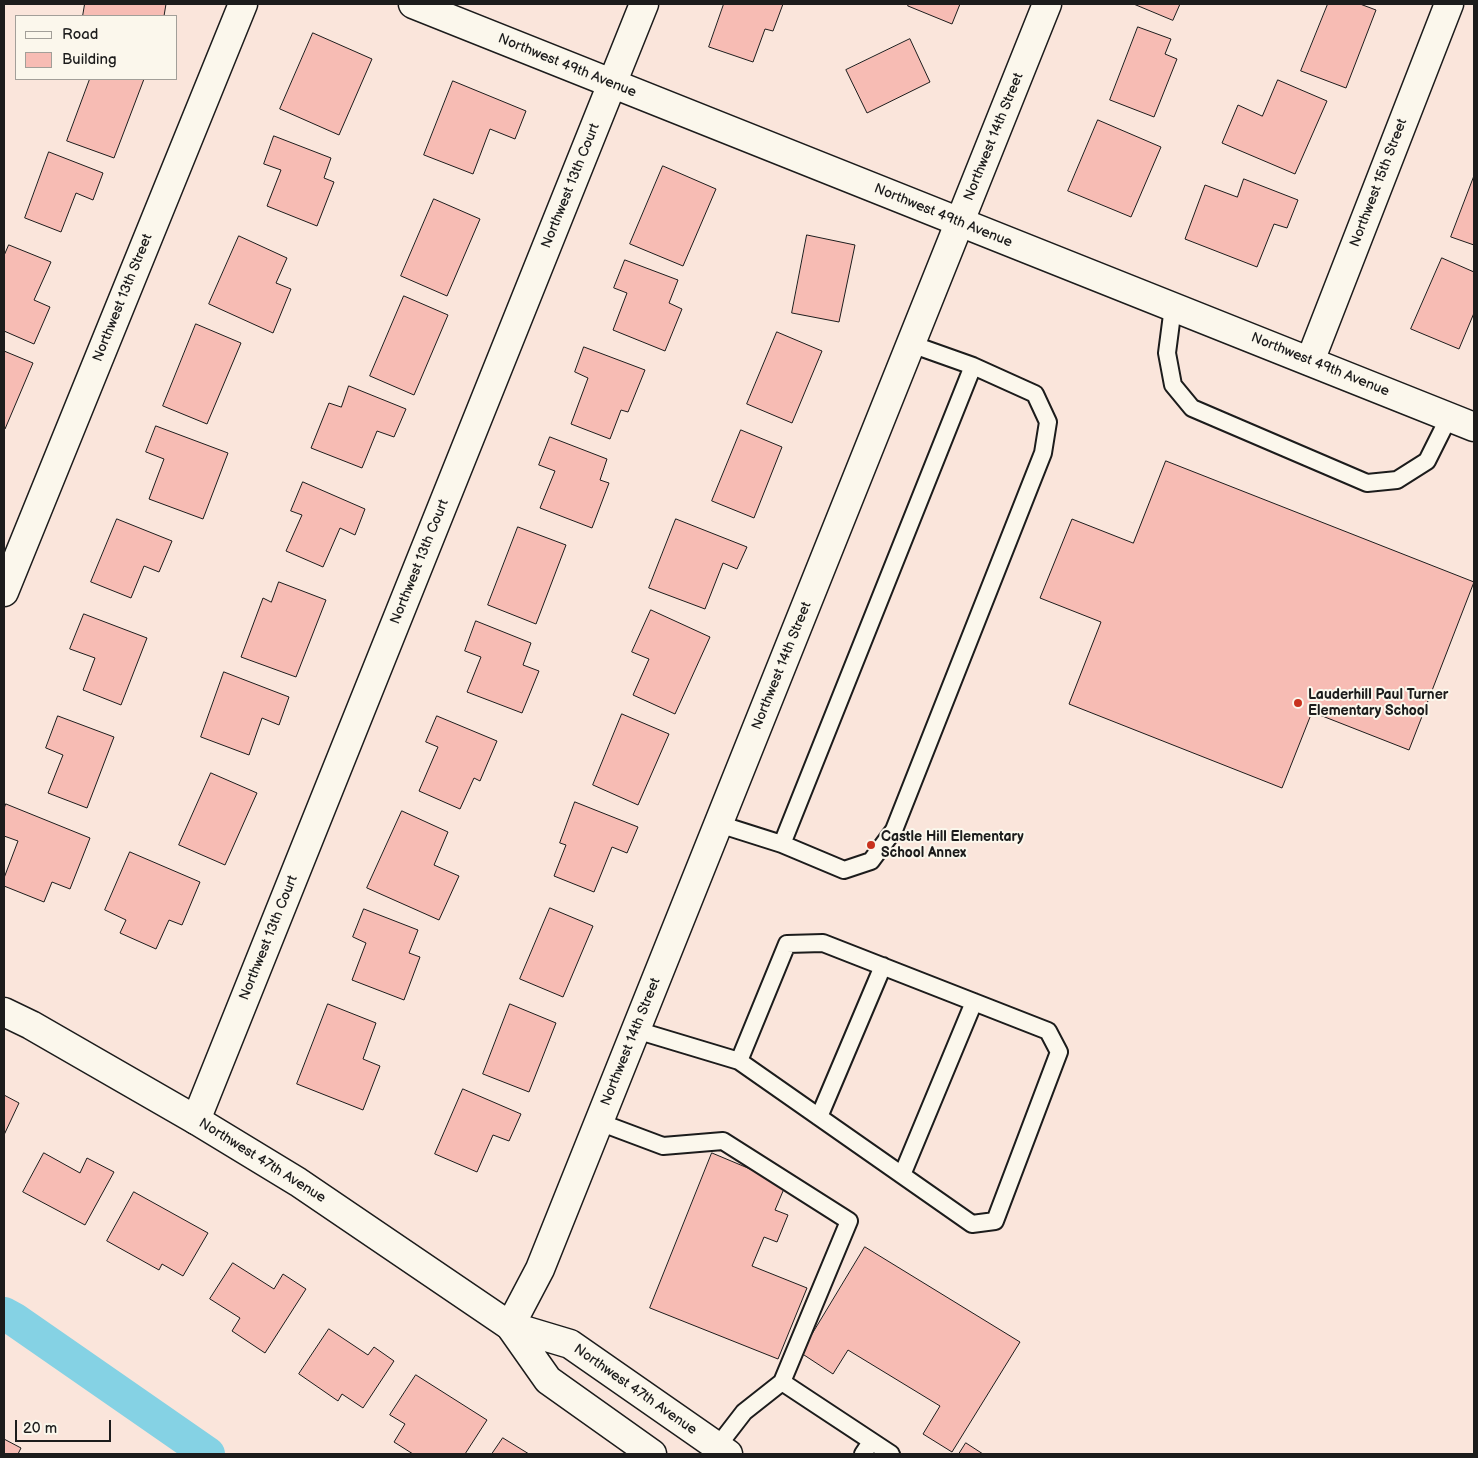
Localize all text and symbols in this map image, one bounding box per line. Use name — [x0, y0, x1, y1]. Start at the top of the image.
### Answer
legend — [15, 15, 178, 80]
text: Road — [62, 25, 98, 44]
street label: Northwest 49th Avenue — [495, 31, 639, 101]
text: Building — [62, 50, 117, 69]
street label: Northwest 14th Street — [961, 71, 1027, 203]
street label: Northwest 15th Street — [1347, 117, 1411, 249]
street label: Northwest 13th Court — [538, 121, 604, 251]
street label: Northwest 49th Avenue — [871, 181, 1015, 251]
street label: Northwest 13th Street — [90, 232, 156, 364]
street label: Northwest 49th Avenue — [1248, 330, 1392, 400]
street label: Northwest 13th Court — [387, 497, 453, 627]
street label: Northwest 14th Street — [749, 600, 815, 732]
place label: Lauderhill Paul Turner Elementary School — [1308, 687, 1448, 720]
marker: Lauderhill Paul Turner Elementary School — [1292, 697, 1304, 709]
place label: Castle Hill Elementary School Annex — [881, 829, 1024, 862]
marker: Castle Hill Elementary School Annex — [865, 839, 877, 851]
street label: Northwest 13th Court — [236, 873, 302, 1003]
street label: Northwest 14th Street — [598, 976, 664, 1108]
street label: Northwest 47th Avenue — [195, 1115, 329, 1207]
street label: Northwest 47th Avenue — [570, 1341, 700, 1439]
scale bar — [18, 1410, 114, 1442]
text: 20 m — [23, 1419, 57, 1438]

